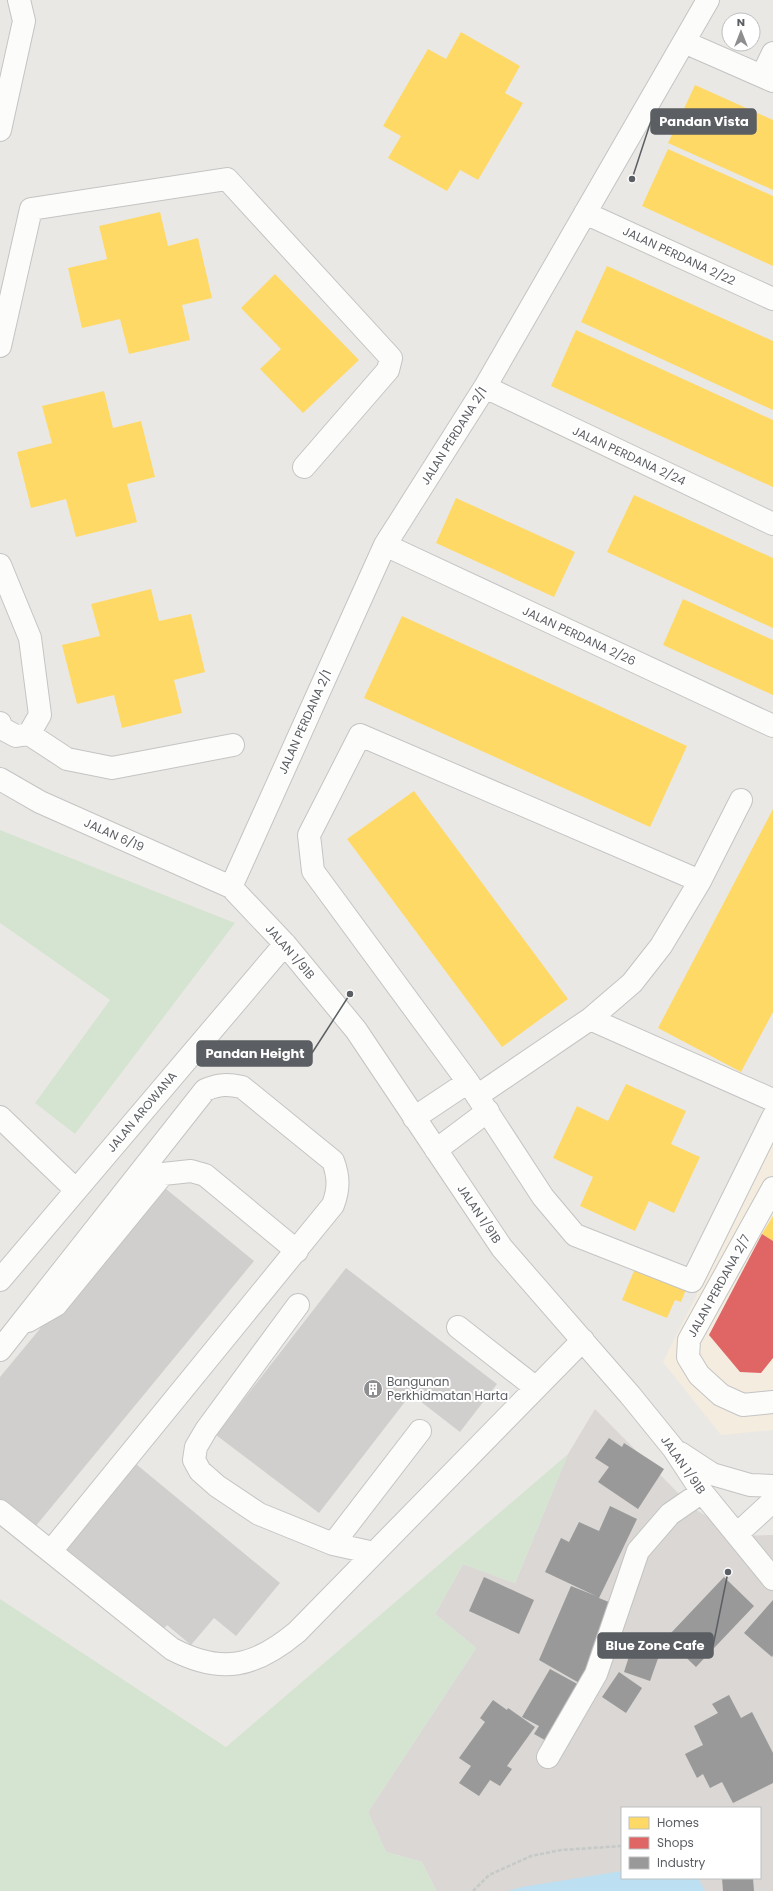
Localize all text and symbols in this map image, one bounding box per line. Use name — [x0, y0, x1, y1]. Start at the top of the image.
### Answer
north arrow — [721, 12, 761, 52]
text: N — [737, 14, 745, 30]
callout: Pandan Vista — [651, 109, 756, 134]
text: Pandan Vista — [659, 112, 749, 131]
street label: JALAN PERDANA 2/22 — [620, 222, 738, 289]
street label: JALAN PERDANA 2/1 — [417, 384, 491, 488]
street label: JALAN PERDANA 2/24 — [570, 422, 689, 489]
street label: JALAN PERDANA 2/26 — [520, 602, 639, 669]
street label: JALAN PERDANA 2/1 — [274, 667, 335, 777]
street label: JALAN 6/19 — [81, 814, 147, 855]
street label: JALAN 1/91B — [262, 921, 319, 983]
callout: Pandan Height — [197, 1041, 312, 1066]
text: Pandan Height — [205, 1044, 305, 1063]
street label: JALAN AROWANA — [103, 1068, 180, 1156]
street label: JALAN 1/91B — [453, 1181, 505, 1247]
street label: JALAN PERDANA 2/7 — [683, 1231, 754, 1340]
place label: Bangunan Perkhidmatan Harta — [387, 1373, 508, 1404]
building icon: Bangunan Perkhidmatan Harta — [362, 1378, 384, 1400]
street label: JALAN 1/91B — [657, 1432, 710, 1497]
callout: Blue Zone Cafe — [598, 1633, 713, 1658]
text: Blue Zone Cafe — [606, 1636, 704, 1655]
legend — [621, 1807, 761, 1879]
text: Homes — [657, 1814, 699, 1831]
text: Shops — [657, 1834, 694, 1851]
text: Industry — [657, 1854, 706, 1871]

